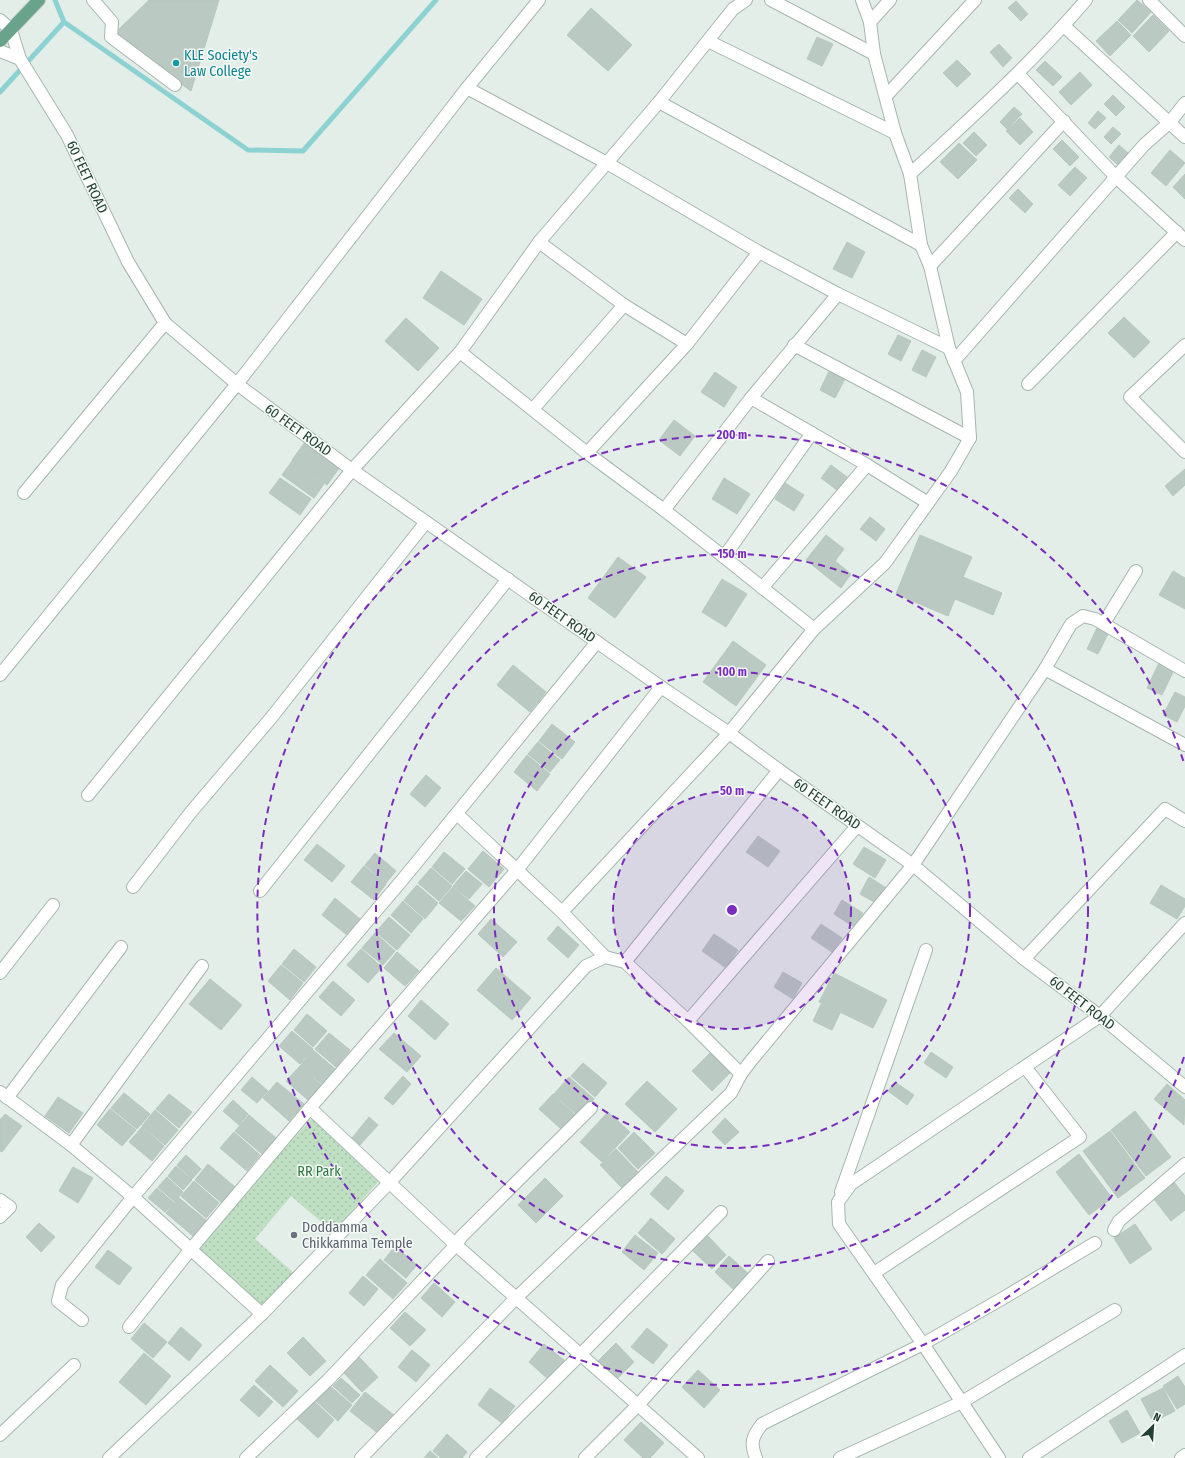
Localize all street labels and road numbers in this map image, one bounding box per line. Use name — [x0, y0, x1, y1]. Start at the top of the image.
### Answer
street label: 60 FEET ROAD — [63, 138, 111, 216]
street label: 60 FEET ROAD — [261, 400, 335, 460]
street label: 60 FEET ROAD — [525, 588, 599, 646]
street label: 60 FEET ROAD — [790, 775, 864, 833]
street label: 60 FEET ROAD — [1046, 972, 1118, 1034]

